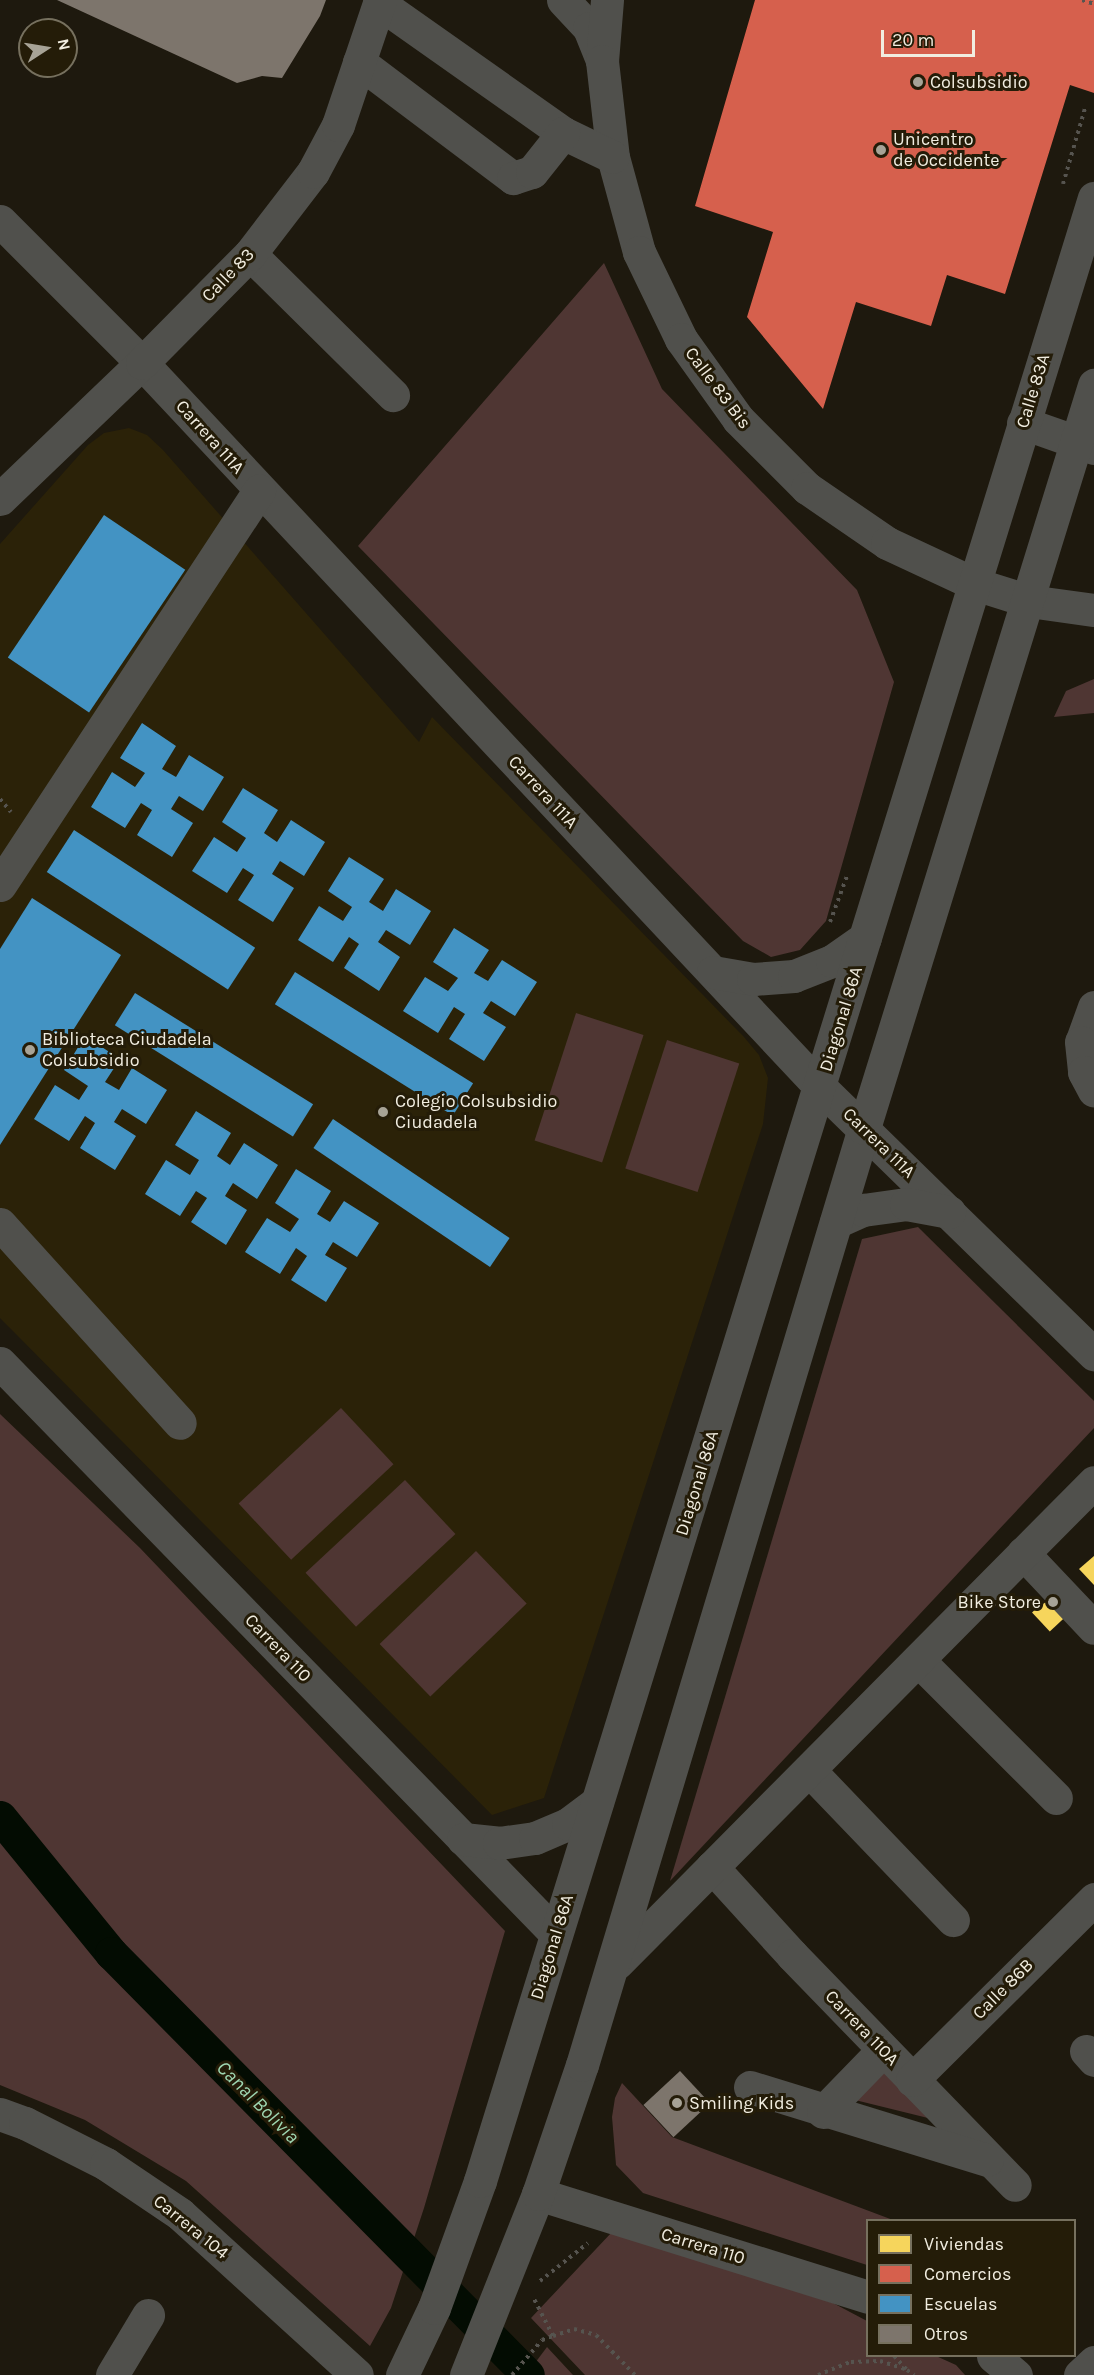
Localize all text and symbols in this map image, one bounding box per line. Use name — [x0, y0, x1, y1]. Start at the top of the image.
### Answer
north arrow — [18, 18, 78, 78]
scale bar — [884, 18, 978, 56]
text: 20 m — [892, 29, 934, 51]
text: N — [54, 37, 75, 52]
place label: Colsubsidio — [930, 71, 1028, 93]
marker: Colsubsidio — [911, 75, 925, 89]
place label: Unicentro de Occidente — [893, 129, 1000, 172]
marker: Unicentro de Occidente — [874, 143, 888, 157]
street label: Calle 83 — [197, 244, 259, 306]
street label: Calle 83 Bis — [680, 343, 756, 433]
street label: Calle 83A — [1011, 351, 1055, 431]
street label: Carrera 111A — [171, 396, 249, 478]
street label: Carrera 111A — [504, 751, 582, 833]
street label: Diagonal 86A — [815, 964, 867, 1074]
place label: Biblioteca Ciudadela Colsubsidio — [42, 1029, 212, 1072]
marker: Biblioteca Ciudadela Colsubsidio — [23, 1043, 37, 1057]
place label: Colegio Colsubsidio Ciudadela — [395, 1091, 557, 1134]
street label: Carrera 111A — [838, 1103, 920, 1183]
marker: Colegio Colsubsidio Ciudadela — [376, 1105, 390, 1119]
street label: Diagonal 86A — [671, 1428, 723, 1538]
place label: Bike Store — [958, 1591, 1041, 1613]
marker: Bike Store — [1046, 1595, 1060, 1609]
street label: Carrera 110 — [240, 1609, 316, 1687]
street label: Diagonal 86A — [526, 1892, 578, 2002]
street label: Calle 86B — [968, 1954, 1038, 2024]
street label: Carrera 110A — [821, 1986, 903, 2070]
water label: Canal Bolivia — [212, 2056, 304, 2148]
place label: Smiling Kids — [689, 2092, 794, 2114]
marker: Smiling Kids — [670, 2096, 684, 2110]
street label: Carrera 104 — [149, 2190, 233, 2264]
legend — [866, 2219, 1076, 2357]
street label: Carrera 110 — [658, 2223, 748, 2269]
text: Viviendas — [924, 2233, 1004, 2255]
text: Comercios — [924, 2263, 1011, 2285]
text: Escuelas — [924, 2293, 997, 2315]
text: Otros — [924, 2323, 968, 2345]

